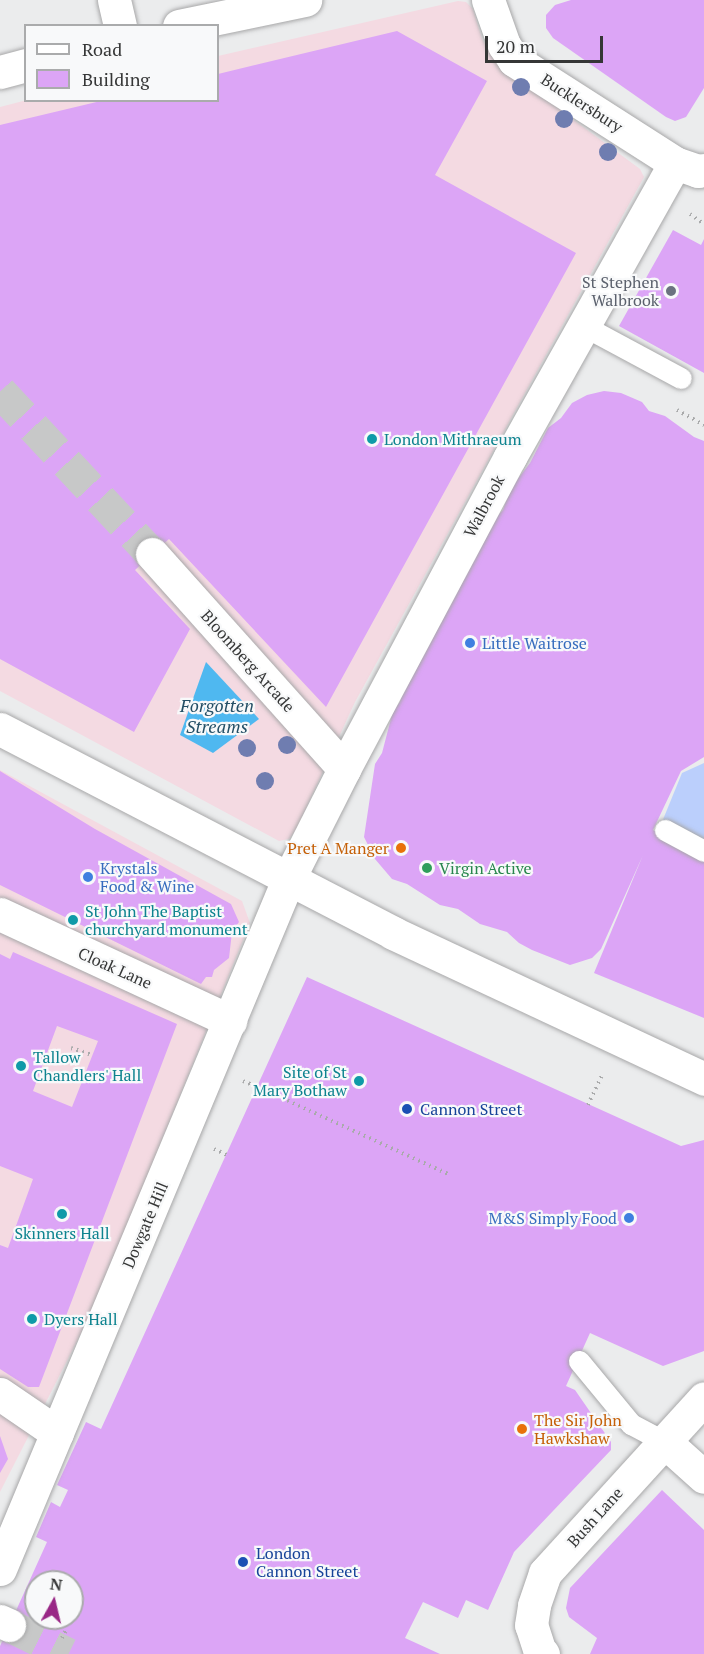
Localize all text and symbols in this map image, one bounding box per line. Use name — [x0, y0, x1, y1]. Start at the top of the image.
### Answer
legend — [24, 24, 219, 102]
scale bar — [488, 24, 606, 62]
text: 20 m — [496, 34, 535, 58]
text: Road — [82, 37, 122, 61]
text: Building — [82, 67, 150, 91]
street label: Bucklersbury — [538, 70, 626, 136]
place label: St Stephen Walbrook — [582, 272, 659, 310]
marker: St Stephen Walbrook — [664, 284, 678, 298]
place label: London Mithraeum — [384, 429, 522, 449]
marker: London Mithraeum — [365, 432, 379, 446]
street label: Walbrook — [460, 472, 508, 540]
street label: Bloomberg Arcade — [197, 606, 299, 716]
place label: Little Waitrose — [482, 633, 587, 653]
marker: Little Waitrose — [463, 636, 477, 650]
water label: Forgotten Streams — [180, 695, 254, 738]
place label: Pret A Manger — [287, 838, 389, 858]
marker: Pret A Manger — [394, 841, 408, 855]
place label: Krystals Food & Wine — [100, 858, 194, 896]
place label: Virgin Active — [439, 858, 532, 878]
marker: Virgin Active — [420, 861, 434, 875]
marker: Krystals Food & Wine — [81, 870, 95, 884]
place label: St John The Baptist churchyard monument — [85, 901, 248, 939]
marker: St John The Baptist churchyard monument — [66, 913, 80, 927]
street label: Cloak Lane — [75, 943, 155, 993]
place label: Tallow Chandlers' Hall — [33, 1047, 142, 1085]
marker: Tallow Chandlers' Hall — [14, 1059, 28, 1073]
place label: Site of St Mary Bothaw — [253, 1062, 347, 1100]
marker: Site of St Mary Bothaw — [352, 1074, 366, 1088]
place label: Cannon Street — [420, 1099, 522, 1119]
marker: Cannon Street — [398, 1100, 416, 1118]
street label: Dowgate Hill — [118, 1179, 172, 1271]
marker: Skinners Hall — [55, 1207, 69, 1221]
place label: M&S Simply Food — [488, 1208, 617, 1228]
marker: M&S Simply Food — [622, 1211, 636, 1225]
place label: Skinners Hall — [14, 1223, 110, 1243]
place label: Dyers Hall — [44, 1309, 117, 1329]
marker: Dyers Hall — [25, 1312, 39, 1326]
place label: The Sir John Hawkshaw — [534, 1410, 622, 1448]
marker: The Sir John Hawkshaw — [515, 1422, 529, 1436]
street label: Bush Lane — [563, 1483, 627, 1551]
place label: London Cannon Street — [256, 1543, 358, 1581]
marker: London Cannon Street — [234, 1553, 252, 1571]
north arrow — [24, 1570, 84, 1630]
text: N — [49, 1572, 64, 1596]

